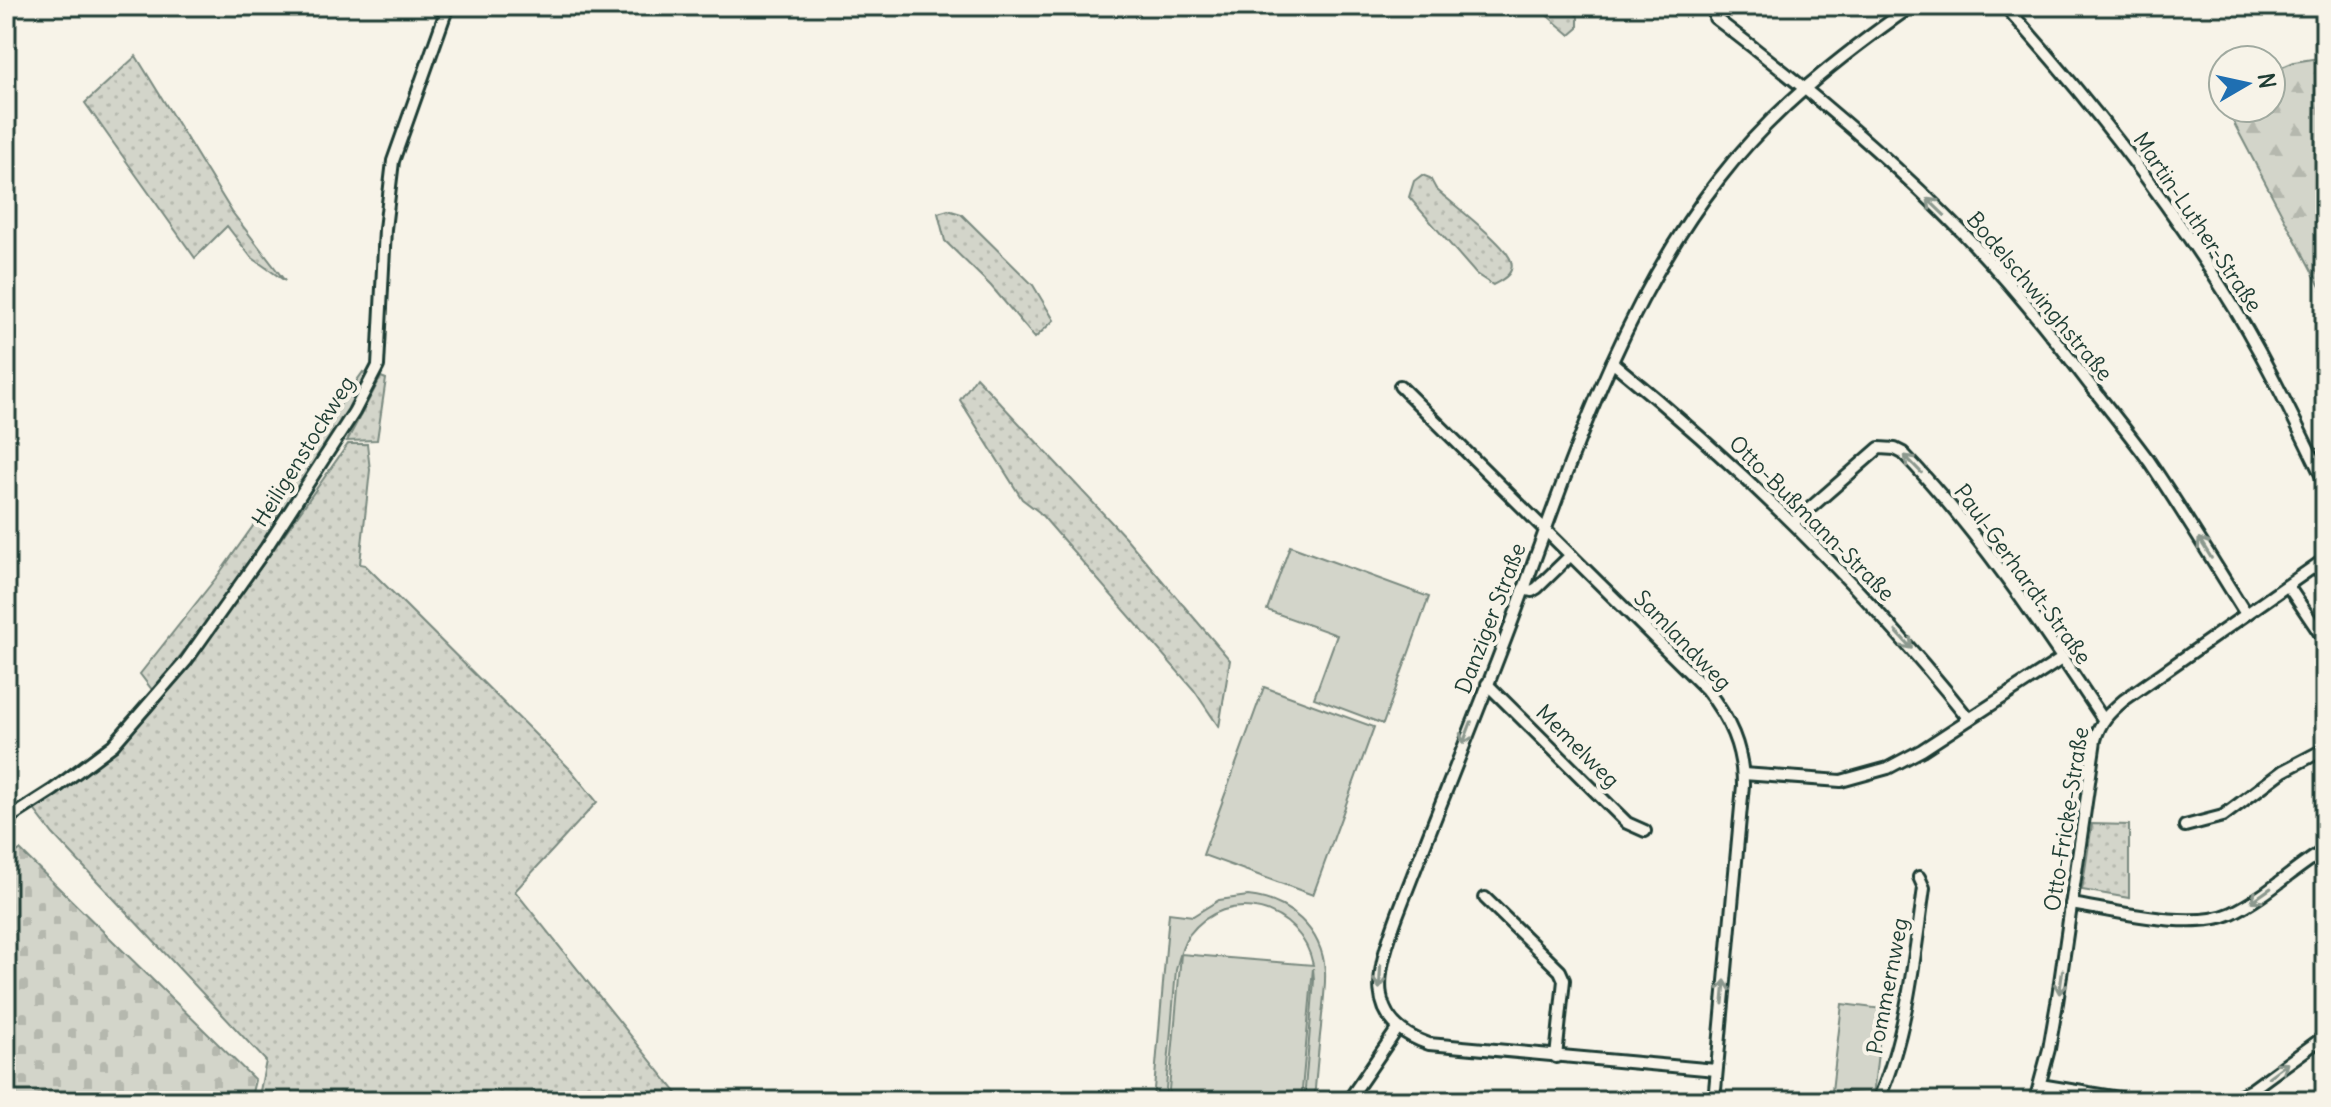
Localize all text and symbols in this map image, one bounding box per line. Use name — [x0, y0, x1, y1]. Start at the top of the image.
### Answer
north arrow — [2207, 44, 2287, 124]
text: N — [2252, 71, 2282, 91]
street label: Martin-Luther-Straße — [2127, 127, 2269, 317]
one-way arrow — [1927, 198, 1946, 217]
street label: Bodelschwinghstraße — [1961, 206, 2119, 386]
street label: Heiligenstockweg — [245, 370, 361, 532]
street label: Otto-Bußmann-Straße — [1723, 429, 1901, 607]
one-way arrow — [1903, 454, 1922, 474]
street label: Paul-Gerhardt-Straße — [1948, 478, 2098, 670]
one-way arrow — [2196, 537, 2212, 560]
street label: Danziger Straße — [1448, 539, 1532, 697]
street label: Samlandweg — [1628, 584, 1738, 696]
one-way arrow — [1895, 630, 1913, 650]
street label: Memelweg — [1530, 698, 1626, 794]
one-way arrow — [1459, 720, 1473, 745]
street label: Otto-Fricke-Straße — [2038, 725, 2094, 913]
one-way arrow — [2251, 887, 2273, 903]
street label: Pommernweg — [1860, 915, 1914, 1057]
one-way arrow — [1373, 964, 1388, 990]
one-way arrow — [2053, 968, 2068, 995]
one-way arrow — [1716, 979, 1731, 1006]
one-way arrow — [2266, 1062, 2288, 1078]

